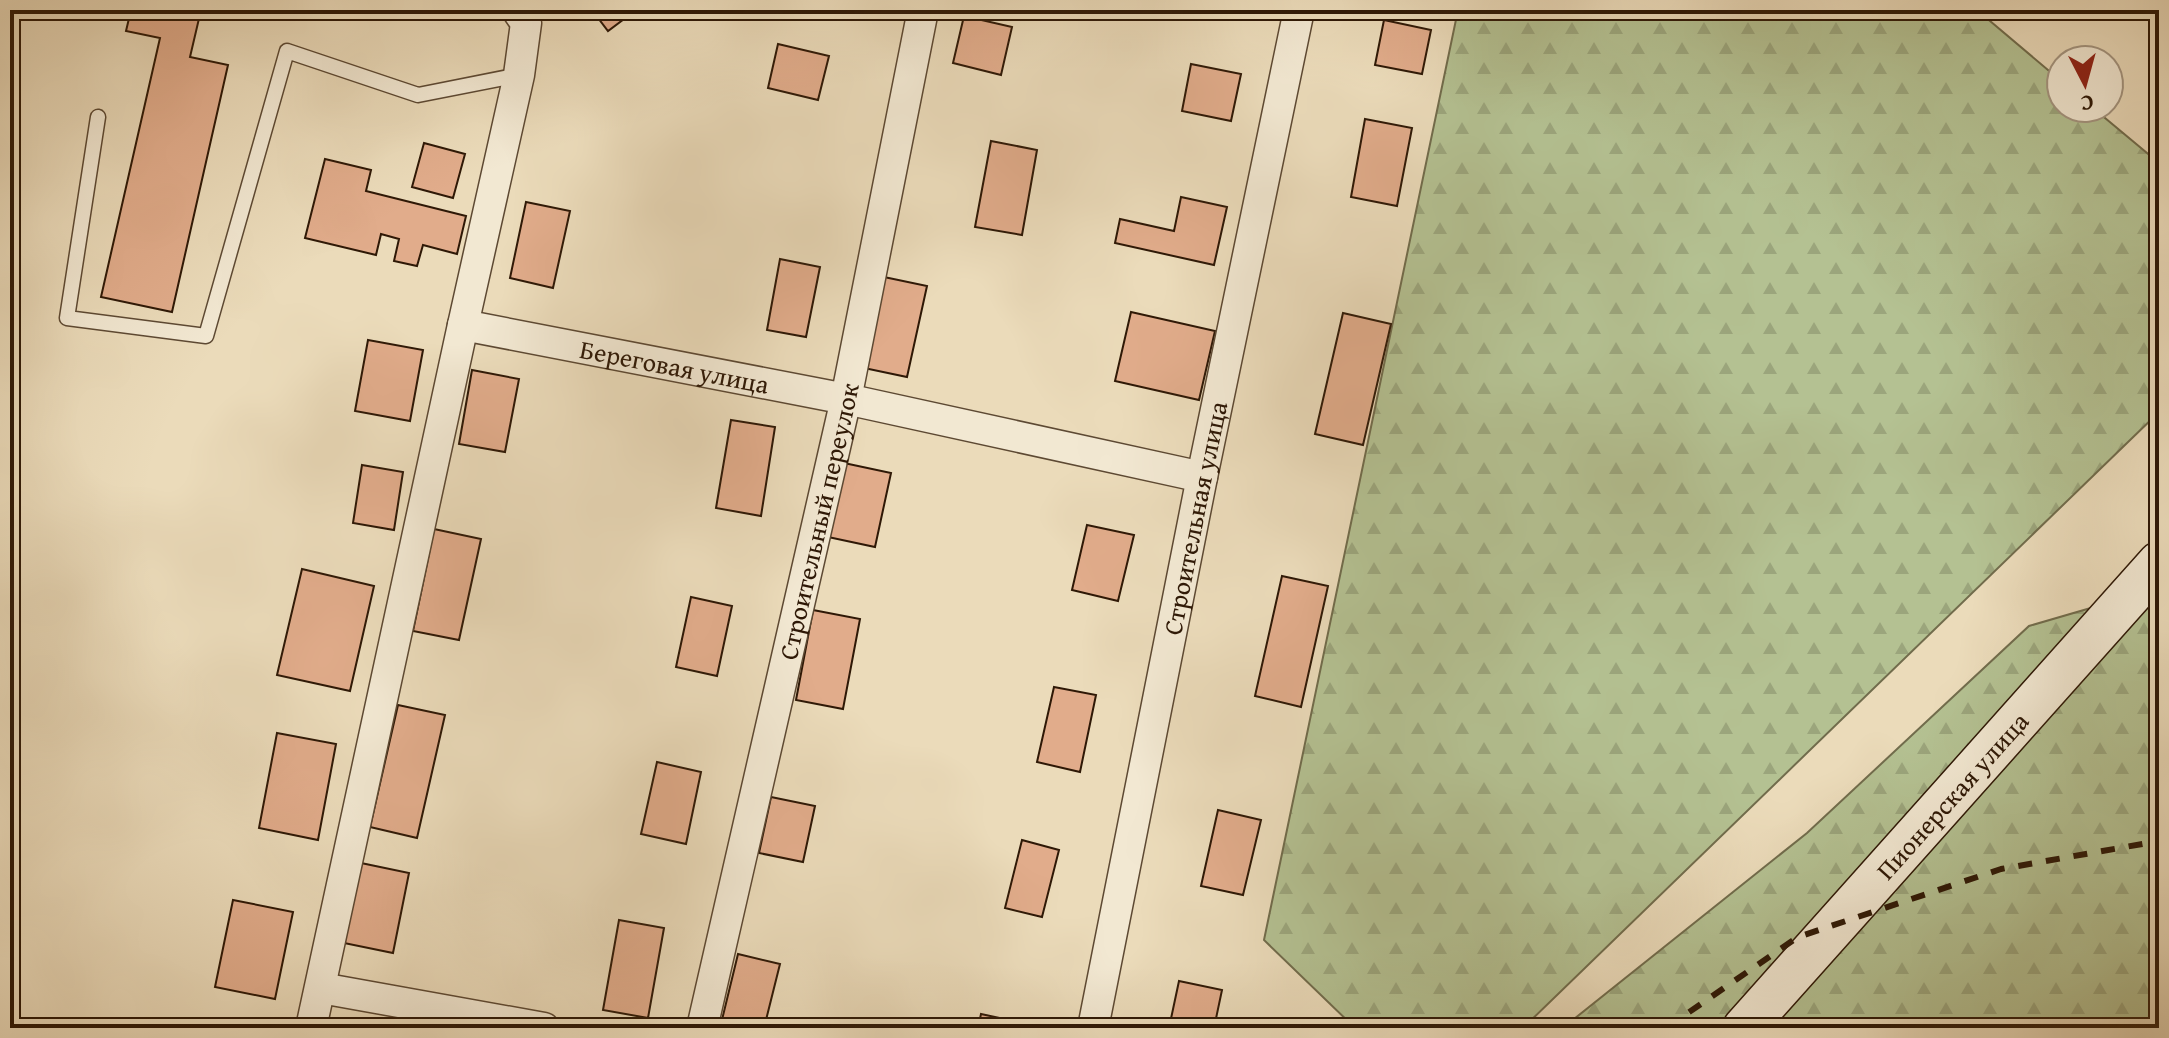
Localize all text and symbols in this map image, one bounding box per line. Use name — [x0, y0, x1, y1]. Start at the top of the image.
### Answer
north arrow — [2045, 44, 2125, 124]
text: С — [2079, 87, 2095, 120]
street label: Береговая улица — [577, 329, 773, 403]
street label: Строительный переулок — [767, 379, 868, 663]
street label: Строительная улица — [1152, 397, 1237, 638]
street label: Пионерская улица — [1866, 702, 2038, 888]

